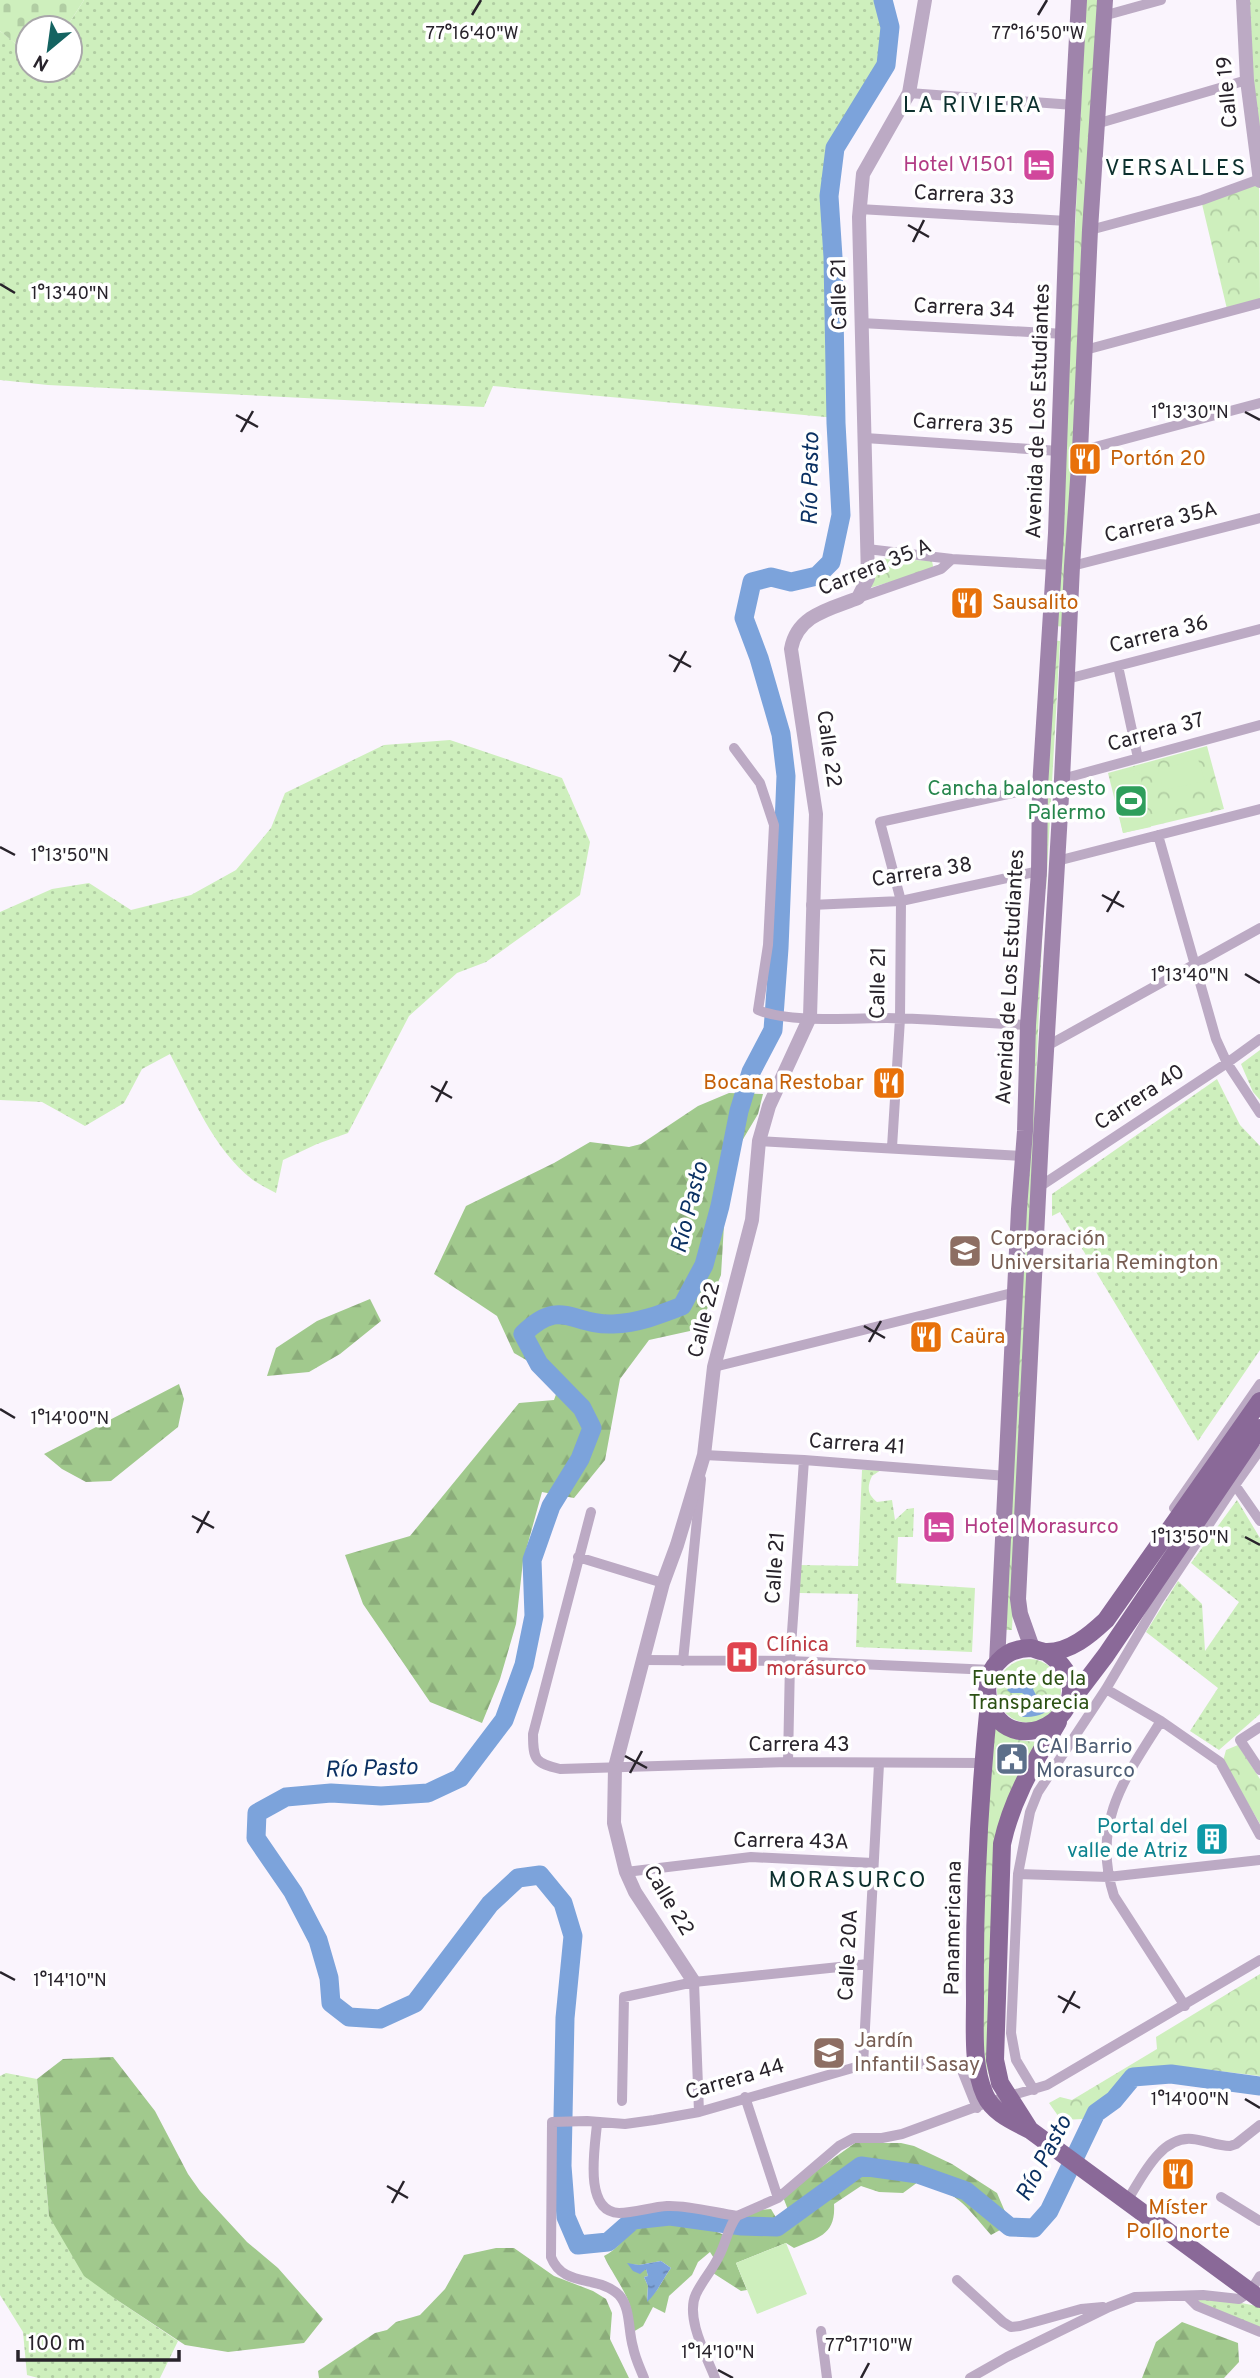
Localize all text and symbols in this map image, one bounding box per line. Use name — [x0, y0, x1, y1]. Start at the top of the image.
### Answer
north arrow — [14, 14, 84, 84]
text: 77°16'40"W — [425, 23, 519, 46]
text: 77°16'50"W — [991, 23, 1085, 46]
text: N — [30, 48, 54, 76]
street label: Calle 19 — [1211, 55, 1245, 129]
district label: LA RIVIERA — [903, 92, 1043, 121]
hotel icon: Hotel V1501 — [1020, 146, 1058, 184]
place label: Hotel V1501 — [903, 152, 1014, 179]
district label: VERSALLES — [1105, 155, 1247, 184]
street label: Carrera 33 — [913, 180, 1015, 212]
street label: Calle 21 — [826, 257, 854, 331]
text: 1°13'40"N — [31, 283, 109, 306]
street label: Avenida de Los Estudiantes — [1021, 283, 1057, 539]
street label: Carrera 34 — [913, 293, 1015, 325]
text: 1°13'30"N — [1151, 402, 1229, 425]
street label: Carrera 35 — [911, 408, 1015, 442]
water label: Río Pasto — [797, 431, 827, 526]
restaurant icon: Portón 20 — [1066, 440, 1104, 478]
place label: Portón 20 — [1110, 446, 1206, 473]
street label: Carrera 35A — [1102, 496, 1220, 550]
street label: Carrera 35 A — [814, 533, 936, 603]
restaurant icon: Sausalito — [948, 584, 986, 622]
place label: Sausalito — [992, 590, 1078, 617]
street label: Carrera 36 — [1107, 610, 1211, 660]
street label: Carrera 37 — [1105, 707, 1207, 759]
street label: Calle 22 — [809, 709, 847, 789]
place label: Cancha baloncesto Palermo — [927, 776, 1106, 827]
sports icon: Cancha baloncesto Palermo — [1112, 782, 1150, 820]
text: 1°13'50"N — [31, 845, 109, 868]
street label: Avenida de Los Estudiantes — [991, 848, 1031, 1106]
street label: Carrera 38 — [870, 852, 974, 894]
street label: Calle 21 — [865, 946, 893, 1020]
text: 1°13'40"N — [1151, 965, 1229, 988]
street label: Carrera 40 — [1090, 1059, 1190, 1137]
restaurant icon: Bocana Restobar — [870, 1064, 908, 1102]
place label: Bocana Restobar — [703, 1070, 864, 1097]
water label: Río Pasto — [666, 1159, 717, 1257]
place label: Corporación Universitaria Remington — [990, 1226, 1219, 1277]
school or university icon: Corporación Universitaria Remington — [946, 1232, 984, 1270]
street label: Calle 22 — [683, 1279, 727, 1361]
restaurant icon: Caüra — [907, 1318, 945, 1356]
place label: Caüra — [950, 1324, 1005, 1351]
text: 1°14'00"N — [31, 1408, 109, 1431]
street label: Carrera 41 — [808, 1428, 906, 1462]
hotel icon: Hotel Morasurco — [920, 1508, 958, 1546]
place label: Hotel Morasurco — [964, 1514, 1119, 1541]
text: 1°13'50"N — [1151, 1527, 1229, 1550]
street label: Calle 21 — [760, 1531, 792, 1605]
place label: Clínica morásurco — [766, 1632, 867, 1683]
hospital icon: Clínica morásurco — [723, 1638, 761, 1676]
park label: Fuente de la Transparecia — [969, 1666, 1089, 1717]
street label: Carrera 43 — [748, 1732, 850, 1759]
place label: CAI Barrio Morasurco — [1036, 1734, 1135, 1785]
public building icon: CAI Barrio Morasurco — [993, 1740, 1031, 1778]
water label: Río Pasto — [324, 1754, 419, 1786]
place label: Portal del valle de Atriz — [1067, 1814, 1188, 1865]
building icon: Portal del valle de Atriz — [1193, 1820, 1231, 1858]
street label: Carrera 43A — [733, 1827, 849, 1857]
street label: Panamericana — [939, 1860, 969, 1996]
street label: Calle 22 — [636, 1861, 700, 1941]
district label: MORASURCO — [769, 1867, 927, 1896]
street label: Calle 20A — [833, 1908, 865, 2002]
text: 1°14'10"N — [33, 1970, 107, 1993]
place label: Jardín Infantil Sasay — [854, 2028, 980, 2079]
school or university icon: Jardín Infantil Sasay — [810, 2034, 848, 2072]
street label: Carrera 44 — [682, 2053, 788, 2107]
text: 1°14'00"N — [1151, 2089, 1229, 2112]
water label: Río Pasto — [1010, 2110, 1080, 2207]
restaurant icon: Míster Pollo norte — [1159, 2155, 1197, 2193]
place label: Míster Pollo norte — [1126, 2195, 1230, 2246]
scale bar — [18, 2318, 178, 2362]
text: 100 m — [28, 2331, 85, 2358]
text: 77°17'10"W — [825, 2335, 913, 2358]
text: 1°14'10"N — [681, 2342, 755, 2365]

